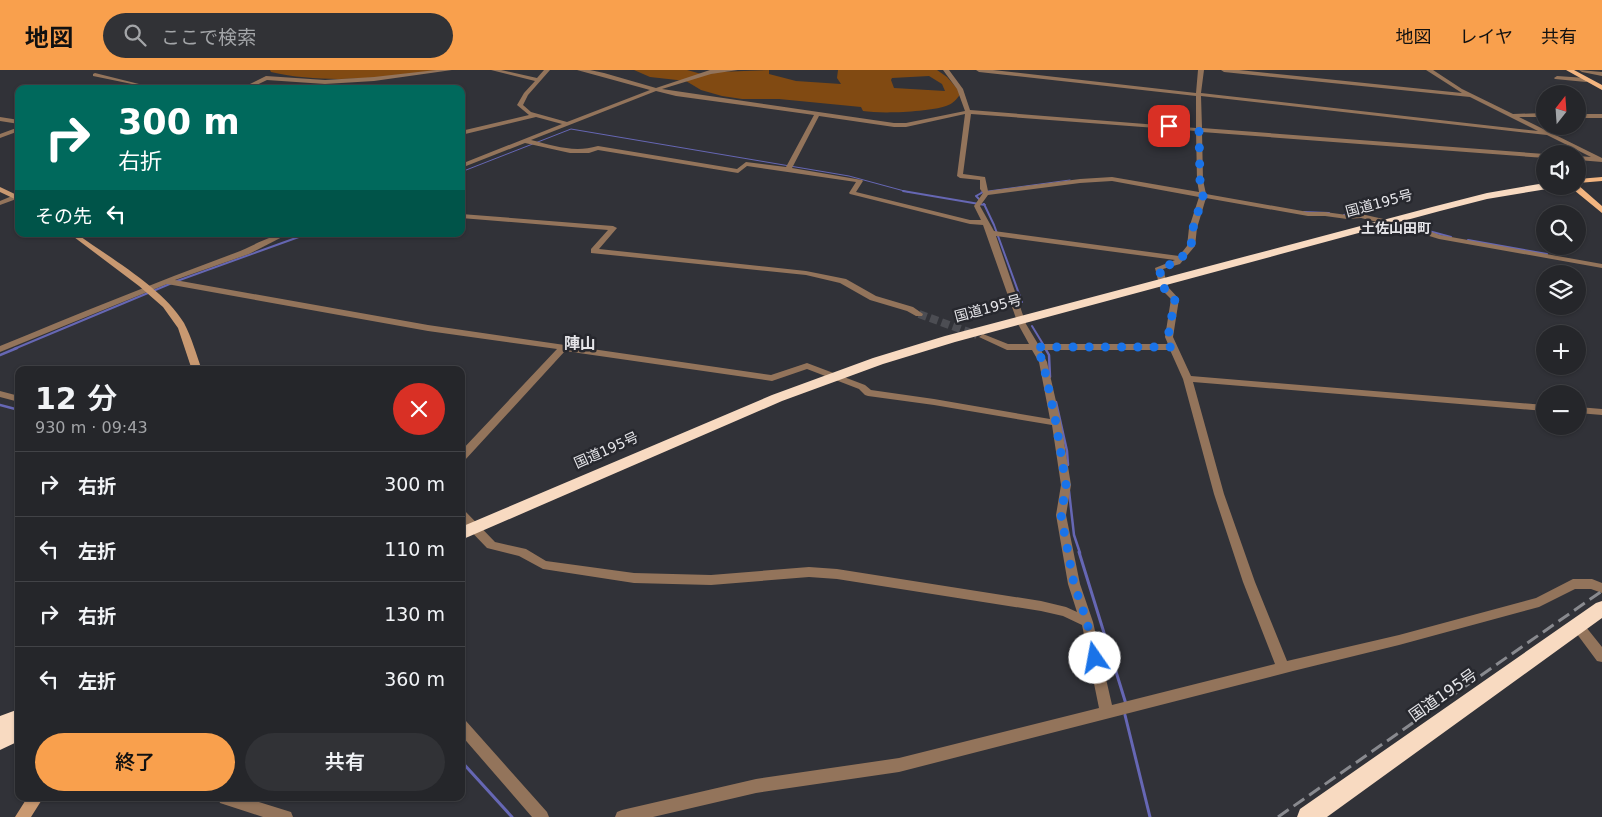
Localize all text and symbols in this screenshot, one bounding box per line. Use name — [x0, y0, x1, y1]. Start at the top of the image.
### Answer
search box — [103, 13, 453, 58]
icon: search — [121, 21, 149, 49]
text: 地図 — [25, 24, 73, 52]
text: ここで検索 — [161, 26, 256, 48]
text: 地図 — [1396, 26, 1432, 47]
text: レイヤ — [1460, 26, 1513, 47]
text: 共有 — [1541, 26, 1577, 47]
north arrow — [1536, 85, 1586, 135]
map controls — [1536, 85, 1586, 435]
text: 300 m — [118, 102, 240, 142]
icon: right — [35, 105, 100, 170]
pin — [1148, 105, 1190, 147]
icon: arrive — [1155, 112, 1183, 140]
button: sound — [1536, 145, 1586, 195]
text: 右折 — [118, 149, 162, 174]
street label: 国道195号 — [1344, 186, 1414, 220]
icon: left — [102, 200, 130, 228]
text: その先 — [35, 205, 92, 227]
button: search — [1536, 205, 1586, 255]
district label: 土佐山田町 — [1361, 220, 1431, 236]
button: layers — [1536, 265, 1586, 315]
street label: 国道195号 — [953, 291, 1023, 325]
button: + — [1536, 325, 1586, 375]
district label: 陣山 — [564, 334, 596, 353]
text: 12 分 — [35, 381, 117, 416]
button: close — [393, 383, 445, 435]
button: − — [1536, 385, 1586, 435]
text: 930 m · 09:43 — [35, 418, 148, 437]
street label: 国道195号 — [571, 429, 641, 471]
icon: right — [35, 470, 63, 498]
text: 300 m — [384, 473, 445, 495]
text: 右折 — [78, 475, 116, 497]
icon: left — [35, 535, 63, 563]
text: 110 m — [384, 538, 445, 560]
text: 左折 — [78, 540, 116, 562]
icon: right — [35, 600, 63, 628]
text: 130 m — [384, 603, 445, 625]
text: 右折 — [78, 605, 116, 627]
position arrow — [1068, 631, 1120, 683]
icon: left — [35, 665, 63, 693]
street label: 国道195号 — [1405, 665, 1481, 725]
text: 360 m — [384, 668, 445, 690]
text: 左折 — [78, 670, 116, 692]
button: 終了 — [35, 733, 235, 791]
button: 共有 — [245, 733, 445, 791]

